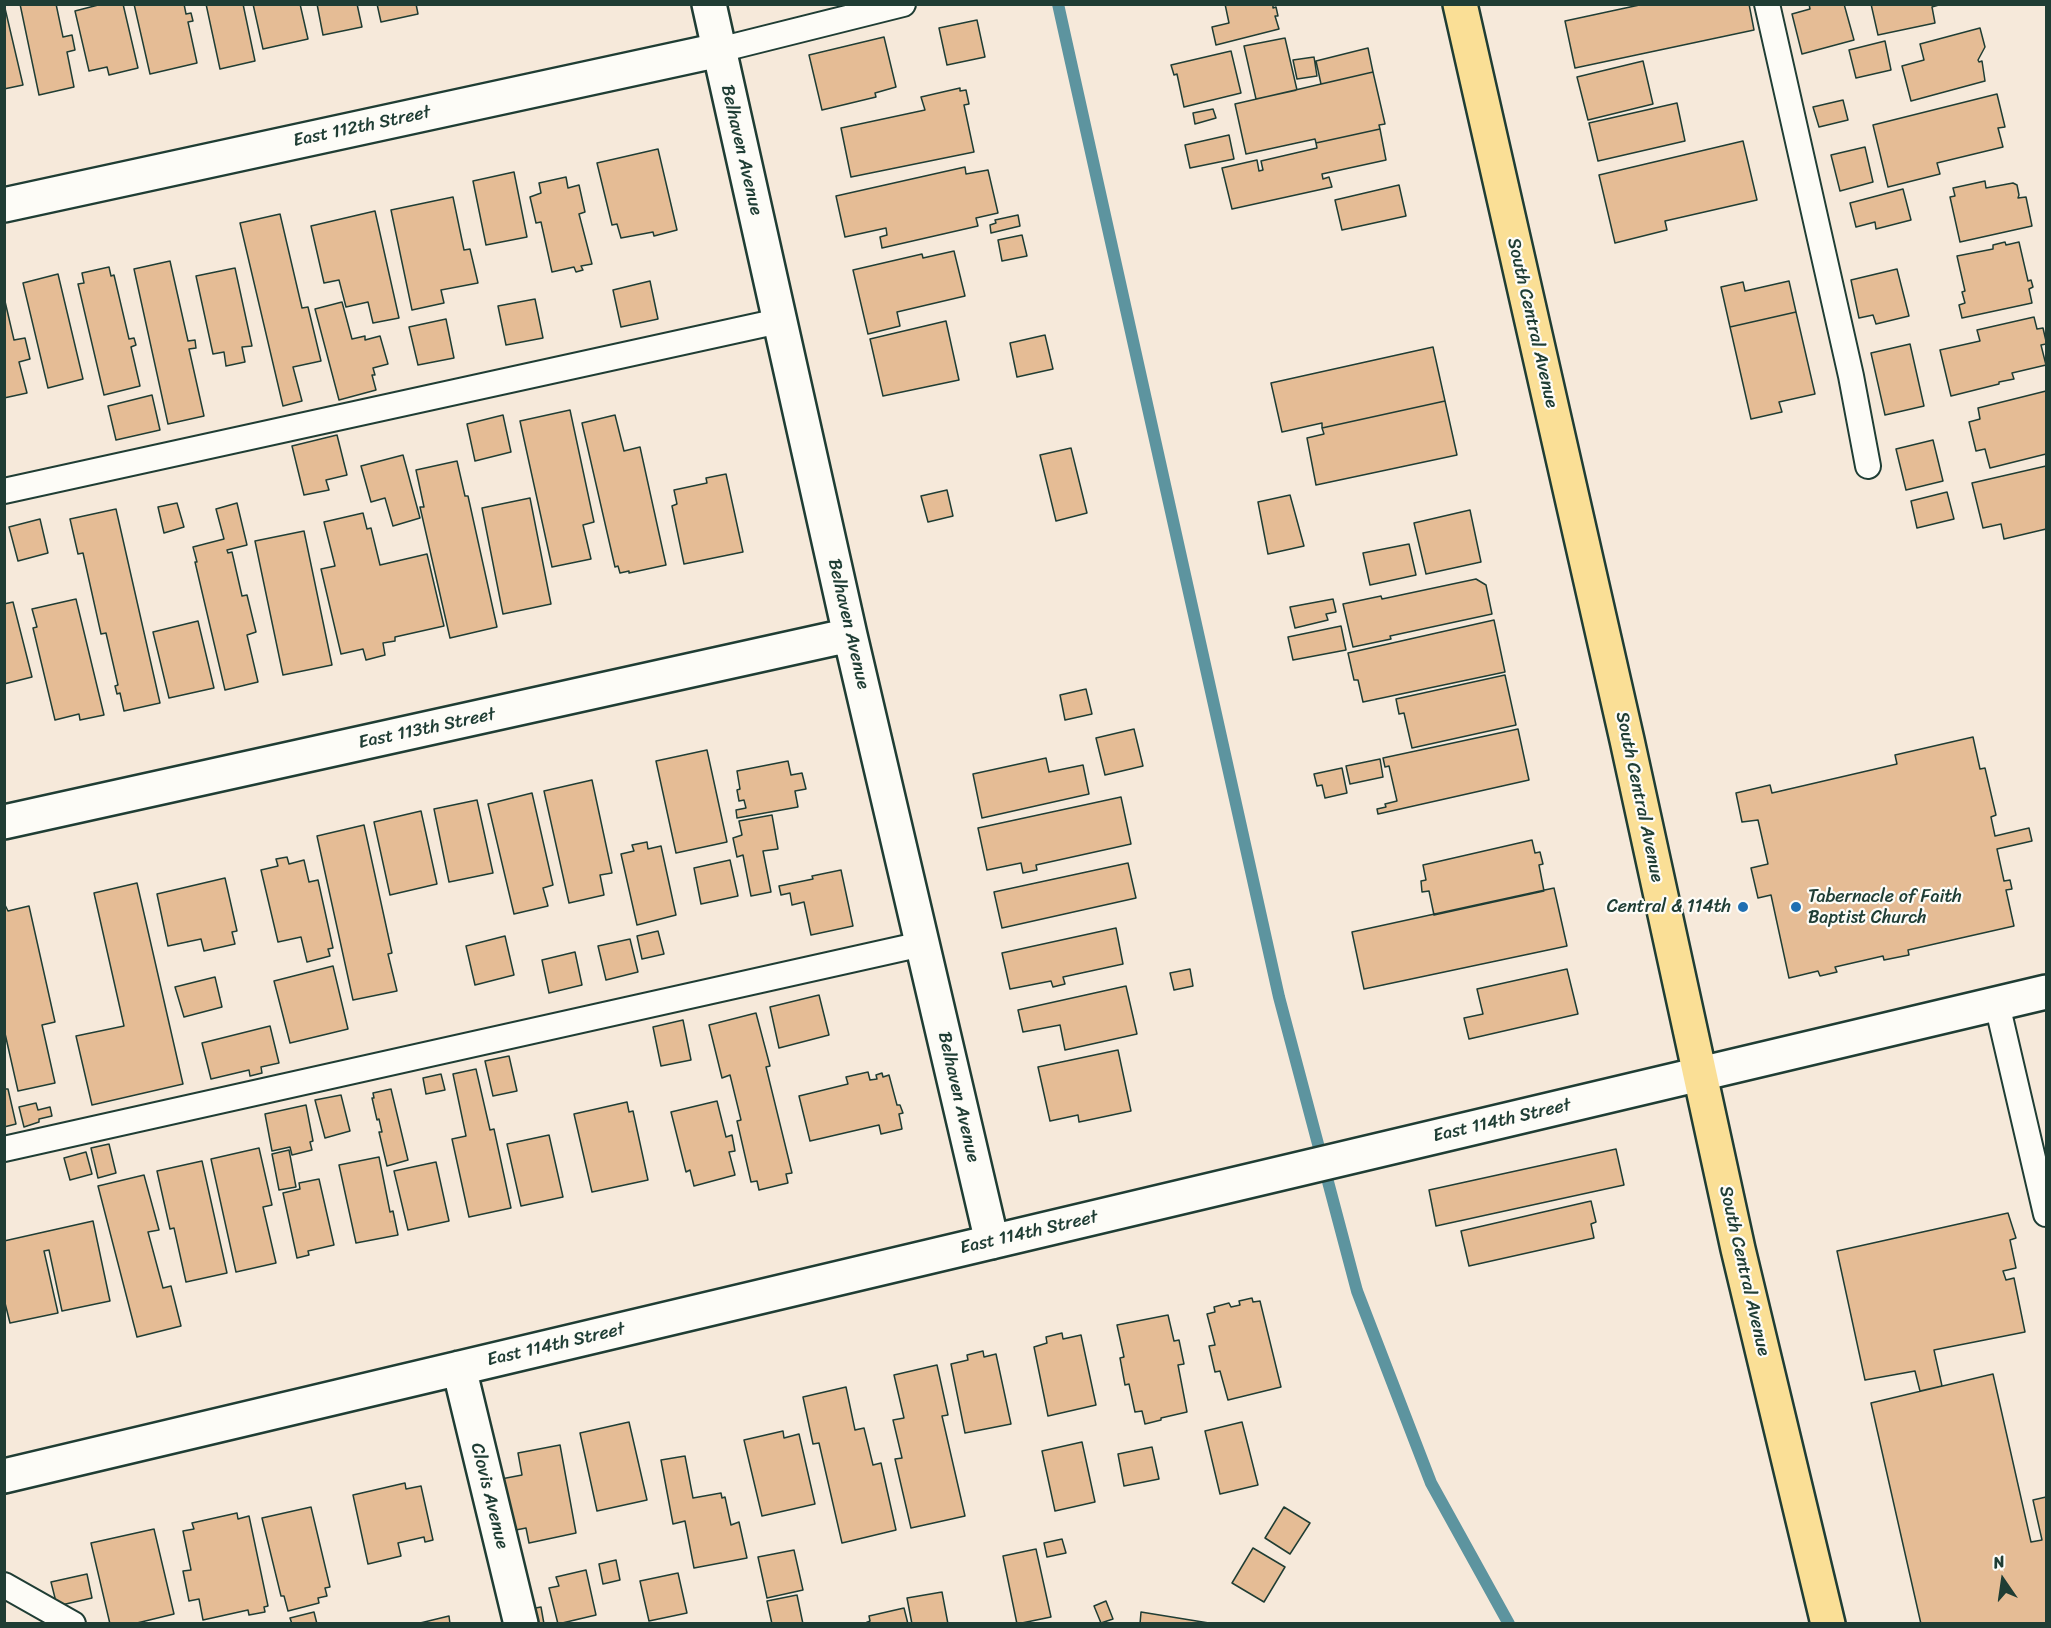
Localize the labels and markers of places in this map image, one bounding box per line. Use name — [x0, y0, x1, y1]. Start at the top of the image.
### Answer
place label: Tabernacle of Faith Baptist Church — [1808, 886, 1962, 928]
place label: Central & 114th — [1607, 896, 1731, 918]
marker: Central & 114th — [1736, 900, 1750, 914]
marker: Tabernacle of Faith Baptist Church — [1789, 900, 1803, 914]

